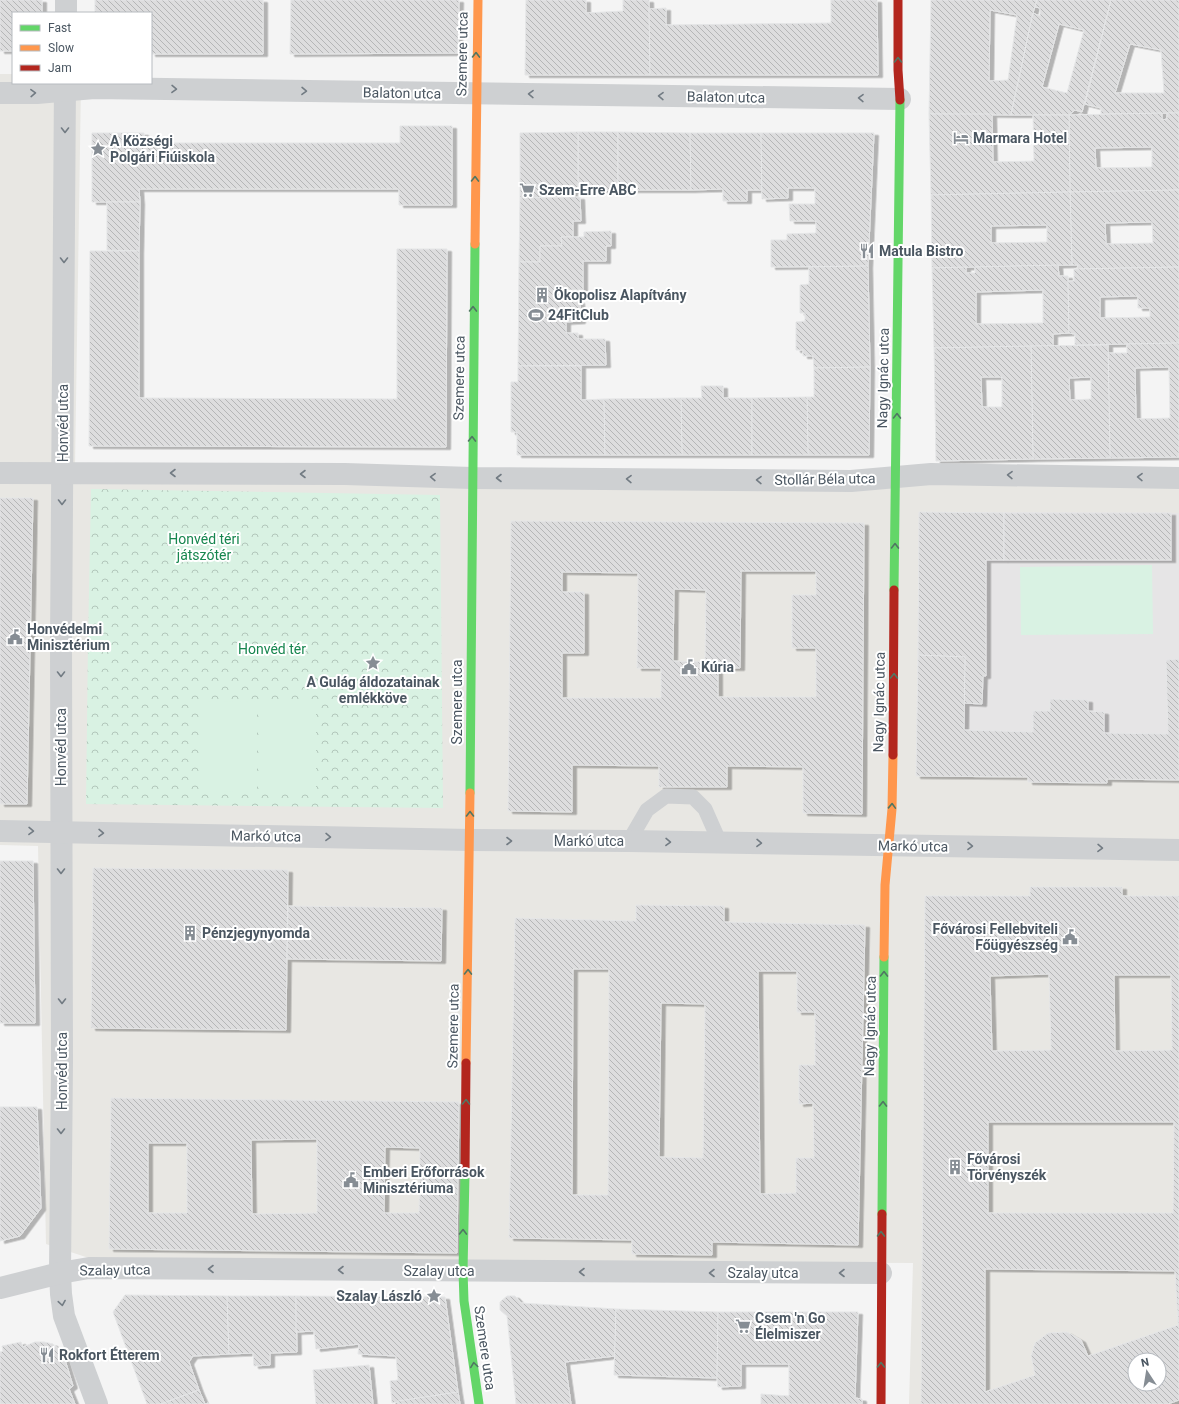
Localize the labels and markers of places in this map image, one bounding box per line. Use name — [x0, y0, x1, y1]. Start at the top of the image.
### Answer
hotel icon: Marmara Hotel — [952, 129, 970, 147]
place label: Marmara Hotel — [973, 130, 1067, 146]
place label: A Községi Polgári Fiúiskola — [110, 133, 216, 165]
place icon: A Községi Polgári Fiúiskola — [89, 140, 107, 158]
supermarket icon: Szem-Erre ABC — [518, 181, 536, 199]
place label: Szem-Erre ABC — [539, 182, 636, 198]
restaurant icon: Matula Bistro — [858, 242, 876, 260]
place label: Matula Bistro — [879, 243, 963, 259]
building icon: Ökopolisz Alapítvány — [533, 286, 551, 304]
place label: Ökopolisz Alapítvány — [554, 287, 687, 303]
sports icon: 24FitClub — [527, 306, 545, 324]
place label: 24FitClub — [548, 307, 609, 323]
place label: Honvédelmi Minisztérium — [27, 621, 110, 653]
public building icon: Honvédelmi Minisztérium — [6, 628, 24, 646]
place icon: A Gulág áldozatainak emlékköve — [364, 654, 382, 672]
public building icon: Kúria — [680, 658, 698, 676]
place label: Kúria — [701, 659, 734, 675]
place label: A Gulág áldozatainak emlékköve — [306, 674, 440, 706]
place label: Fővárosi Fellebviteli Főügyészség — [933, 921, 1058, 953]
building icon: Pénzjegynyomda — [181, 924, 199, 942]
place label: Pénzjegynyomda — [202, 925, 310, 941]
public building icon: Fővárosi Fellebviteli Főügyészség — [1061, 928, 1079, 946]
place label: Fővárosi Törvényszék — [967, 1151, 1047, 1183]
building icon: Fővárosi Törvényszék — [946, 1158, 964, 1176]
place label: Emberi Erőforrások Minisztériuma — [363, 1164, 485, 1196]
public building icon: Emberi Erőforrások Minisztériuma — [342, 1171, 360, 1189]
place icon: Szalay László — [425, 1287, 443, 1305]
place label: Szalay László — [336, 1288, 422, 1304]
place label: Csem 'n Go Élelmiszer — [755, 1310, 826, 1342]
supermarket icon: Csem 'n Go Élelmiszer — [734, 1317, 752, 1335]
restaurant icon: Rokfort Étterem — [38, 1346, 56, 1364]
place label: Rokfort Étterem — [59, 1346, 160, 1363]

